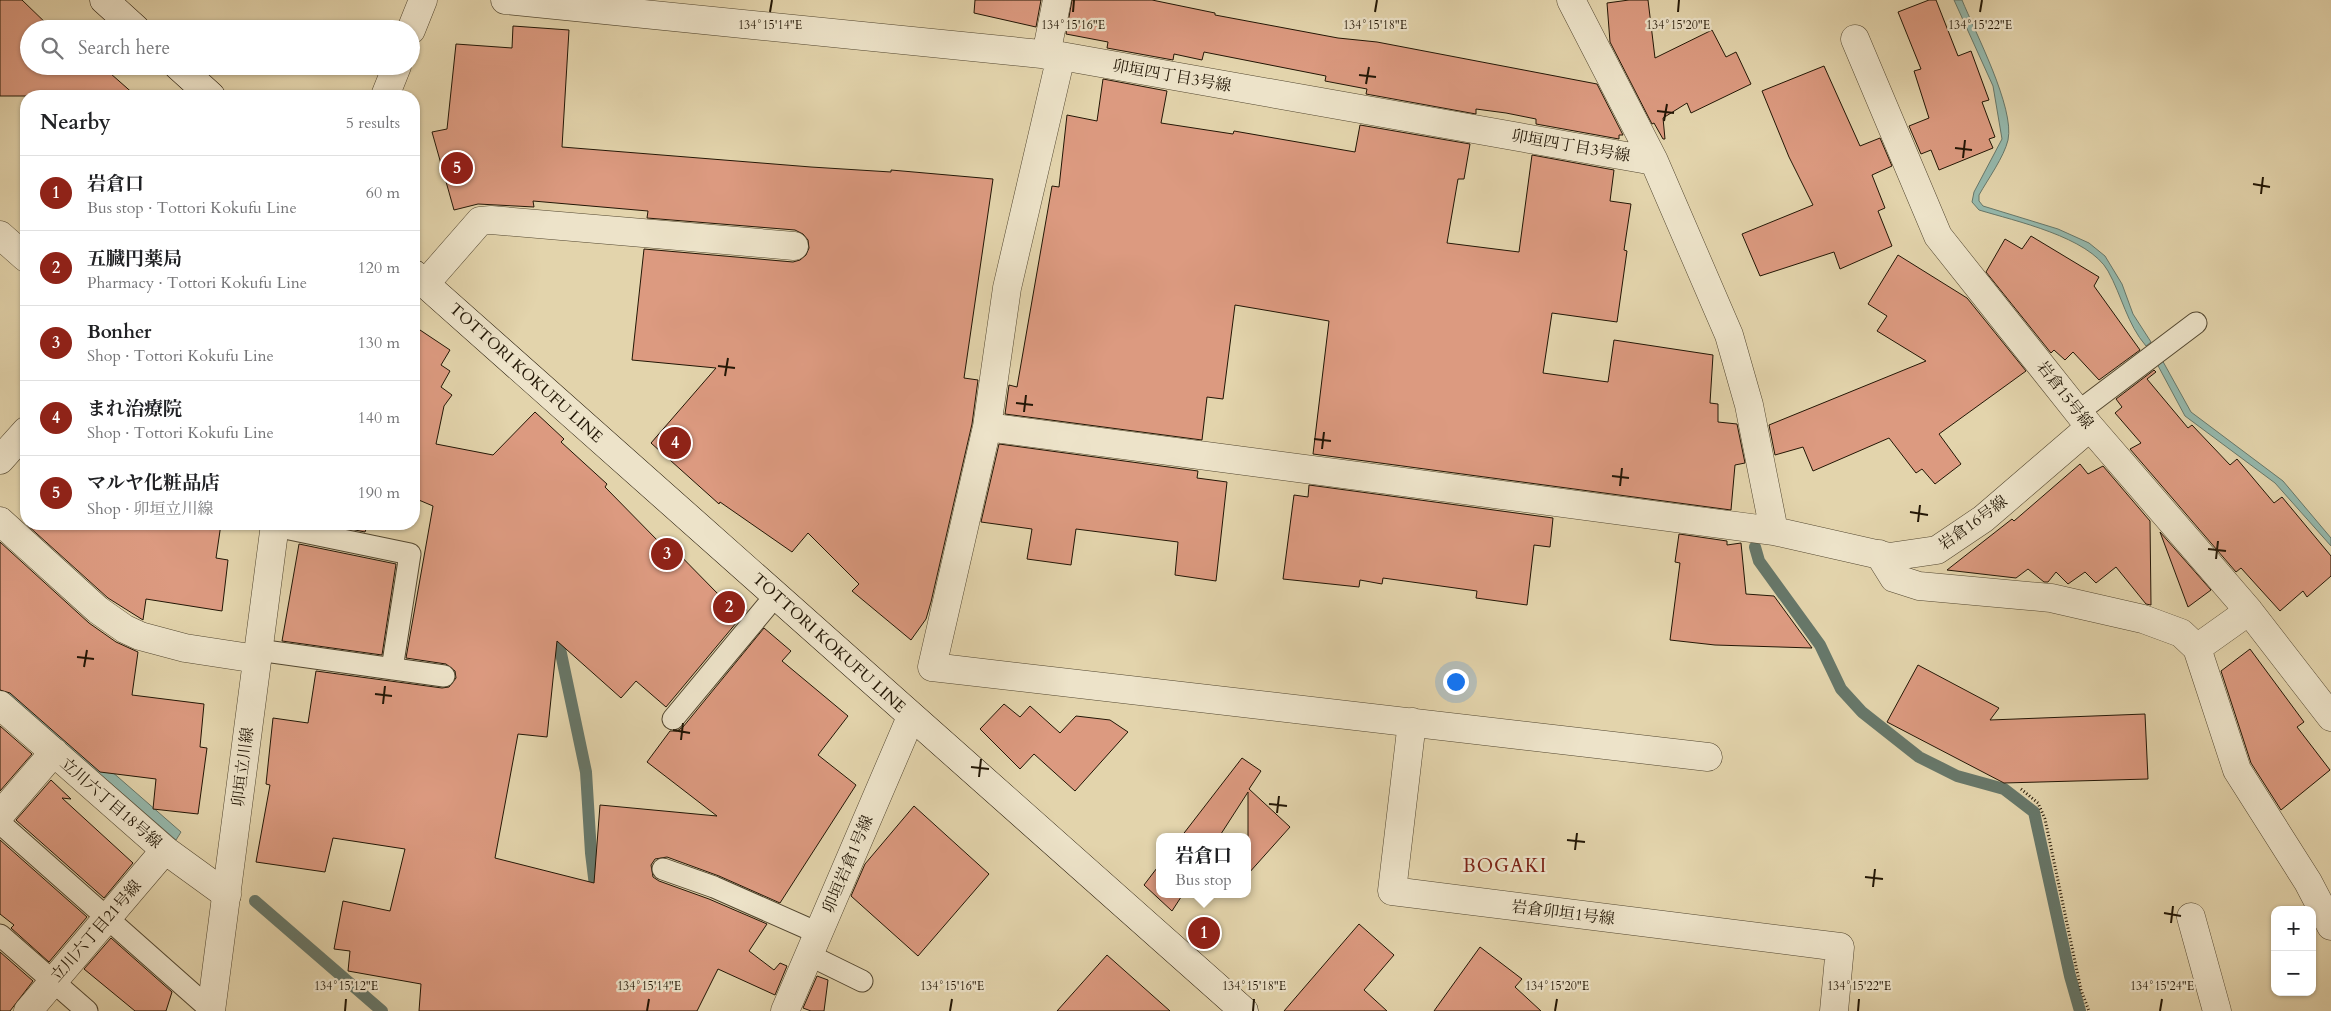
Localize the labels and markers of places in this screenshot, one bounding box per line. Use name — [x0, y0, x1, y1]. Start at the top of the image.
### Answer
pin: 5 — [441, 149, 473, 187]
pin: 4 — [659, 424, 691, 462]
pin: 3 — [651, 535, 683, 573]
pin: 2 — [713, 588, 745, 626]
pin: 1 — [1188, 914, 1220, 952]

